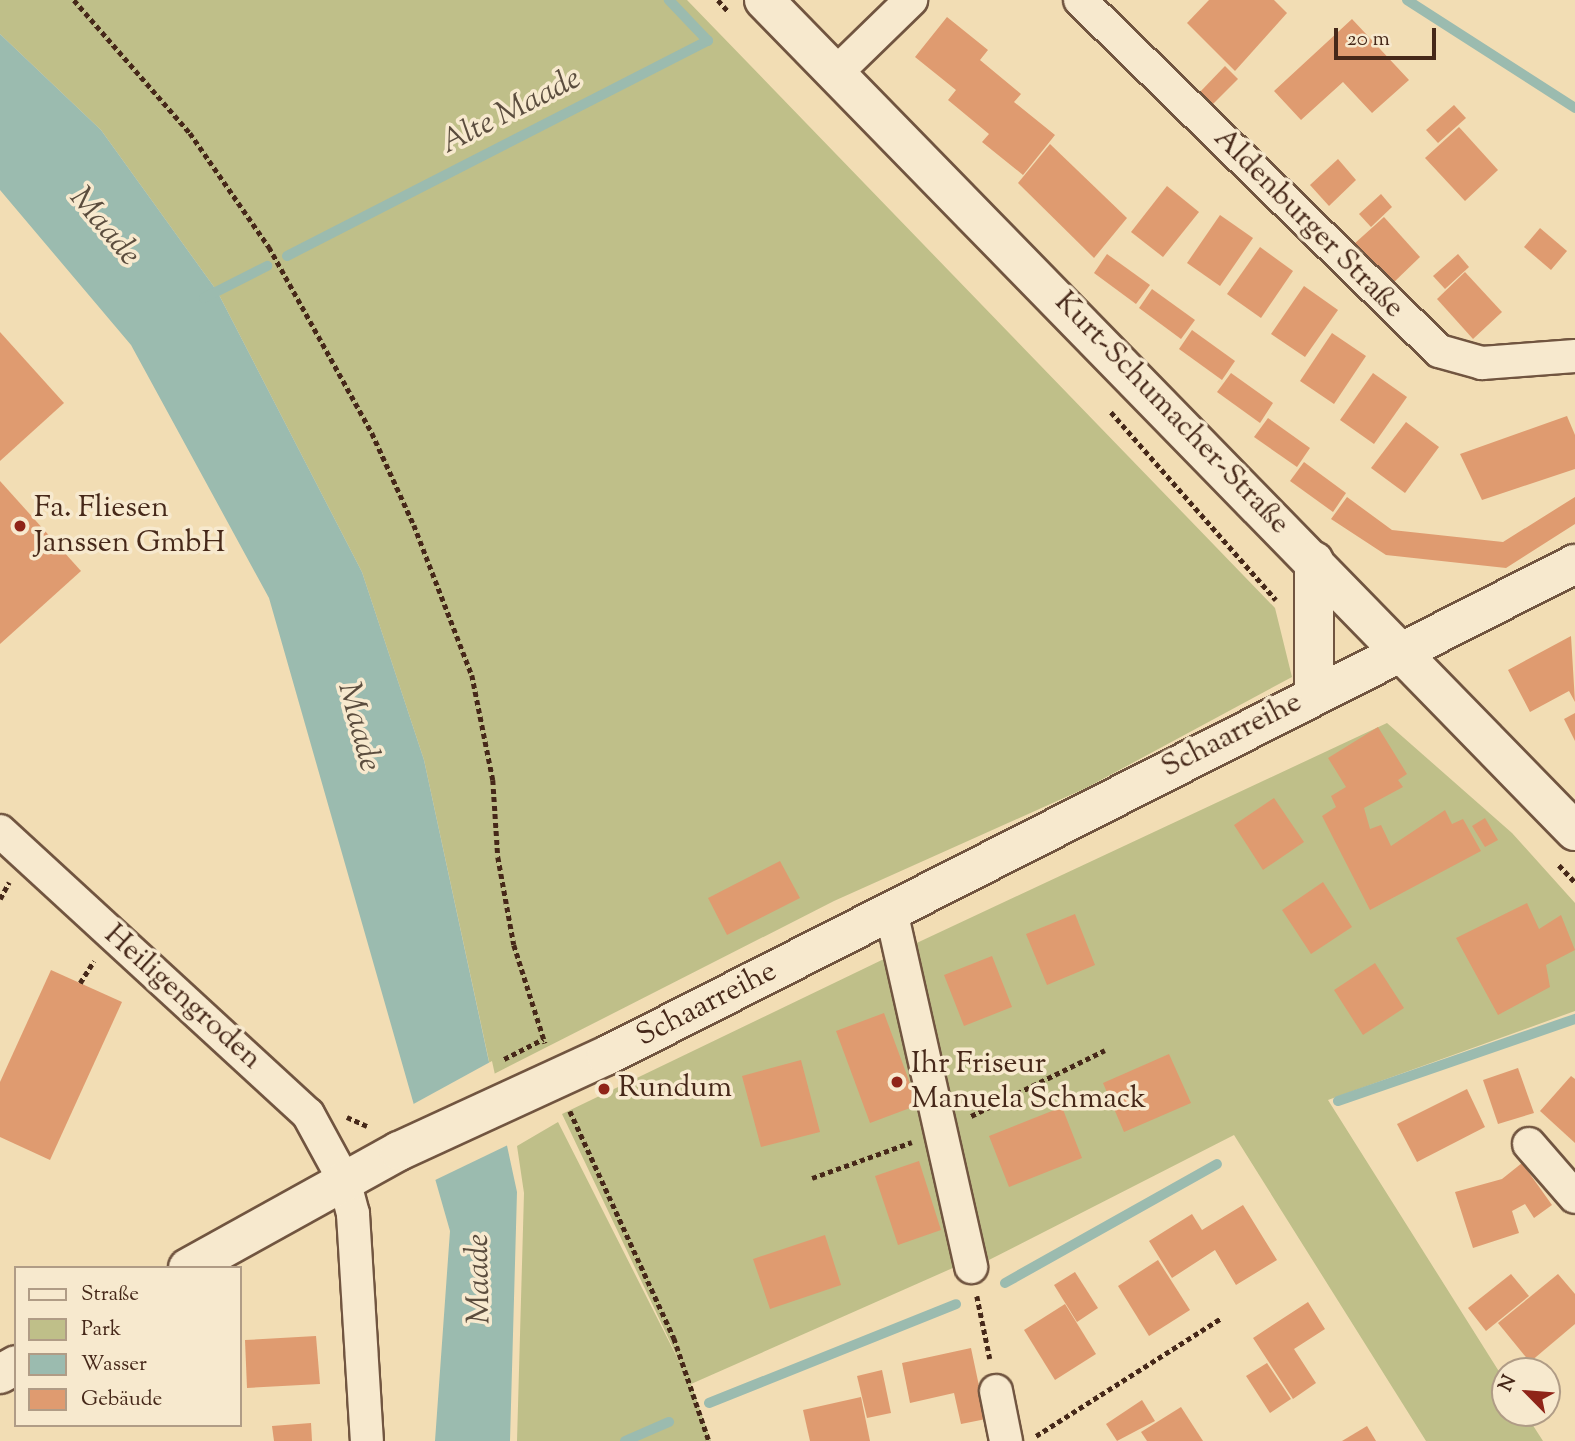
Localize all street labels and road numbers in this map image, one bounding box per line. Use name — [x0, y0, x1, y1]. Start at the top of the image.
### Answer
street label: Aldenburger Straße — [1205, 121, 1411, 327]
street label: Kurt-Schumacher-Straße — [1046, 285, 1296, 543]
street label: Schaarreihe — [1156, 685, 1308, 787]
street label: Heiligengroden — [96, 918, 268, 1078]
street label: Schaarreihe — [631, 954, 783, 1056]

